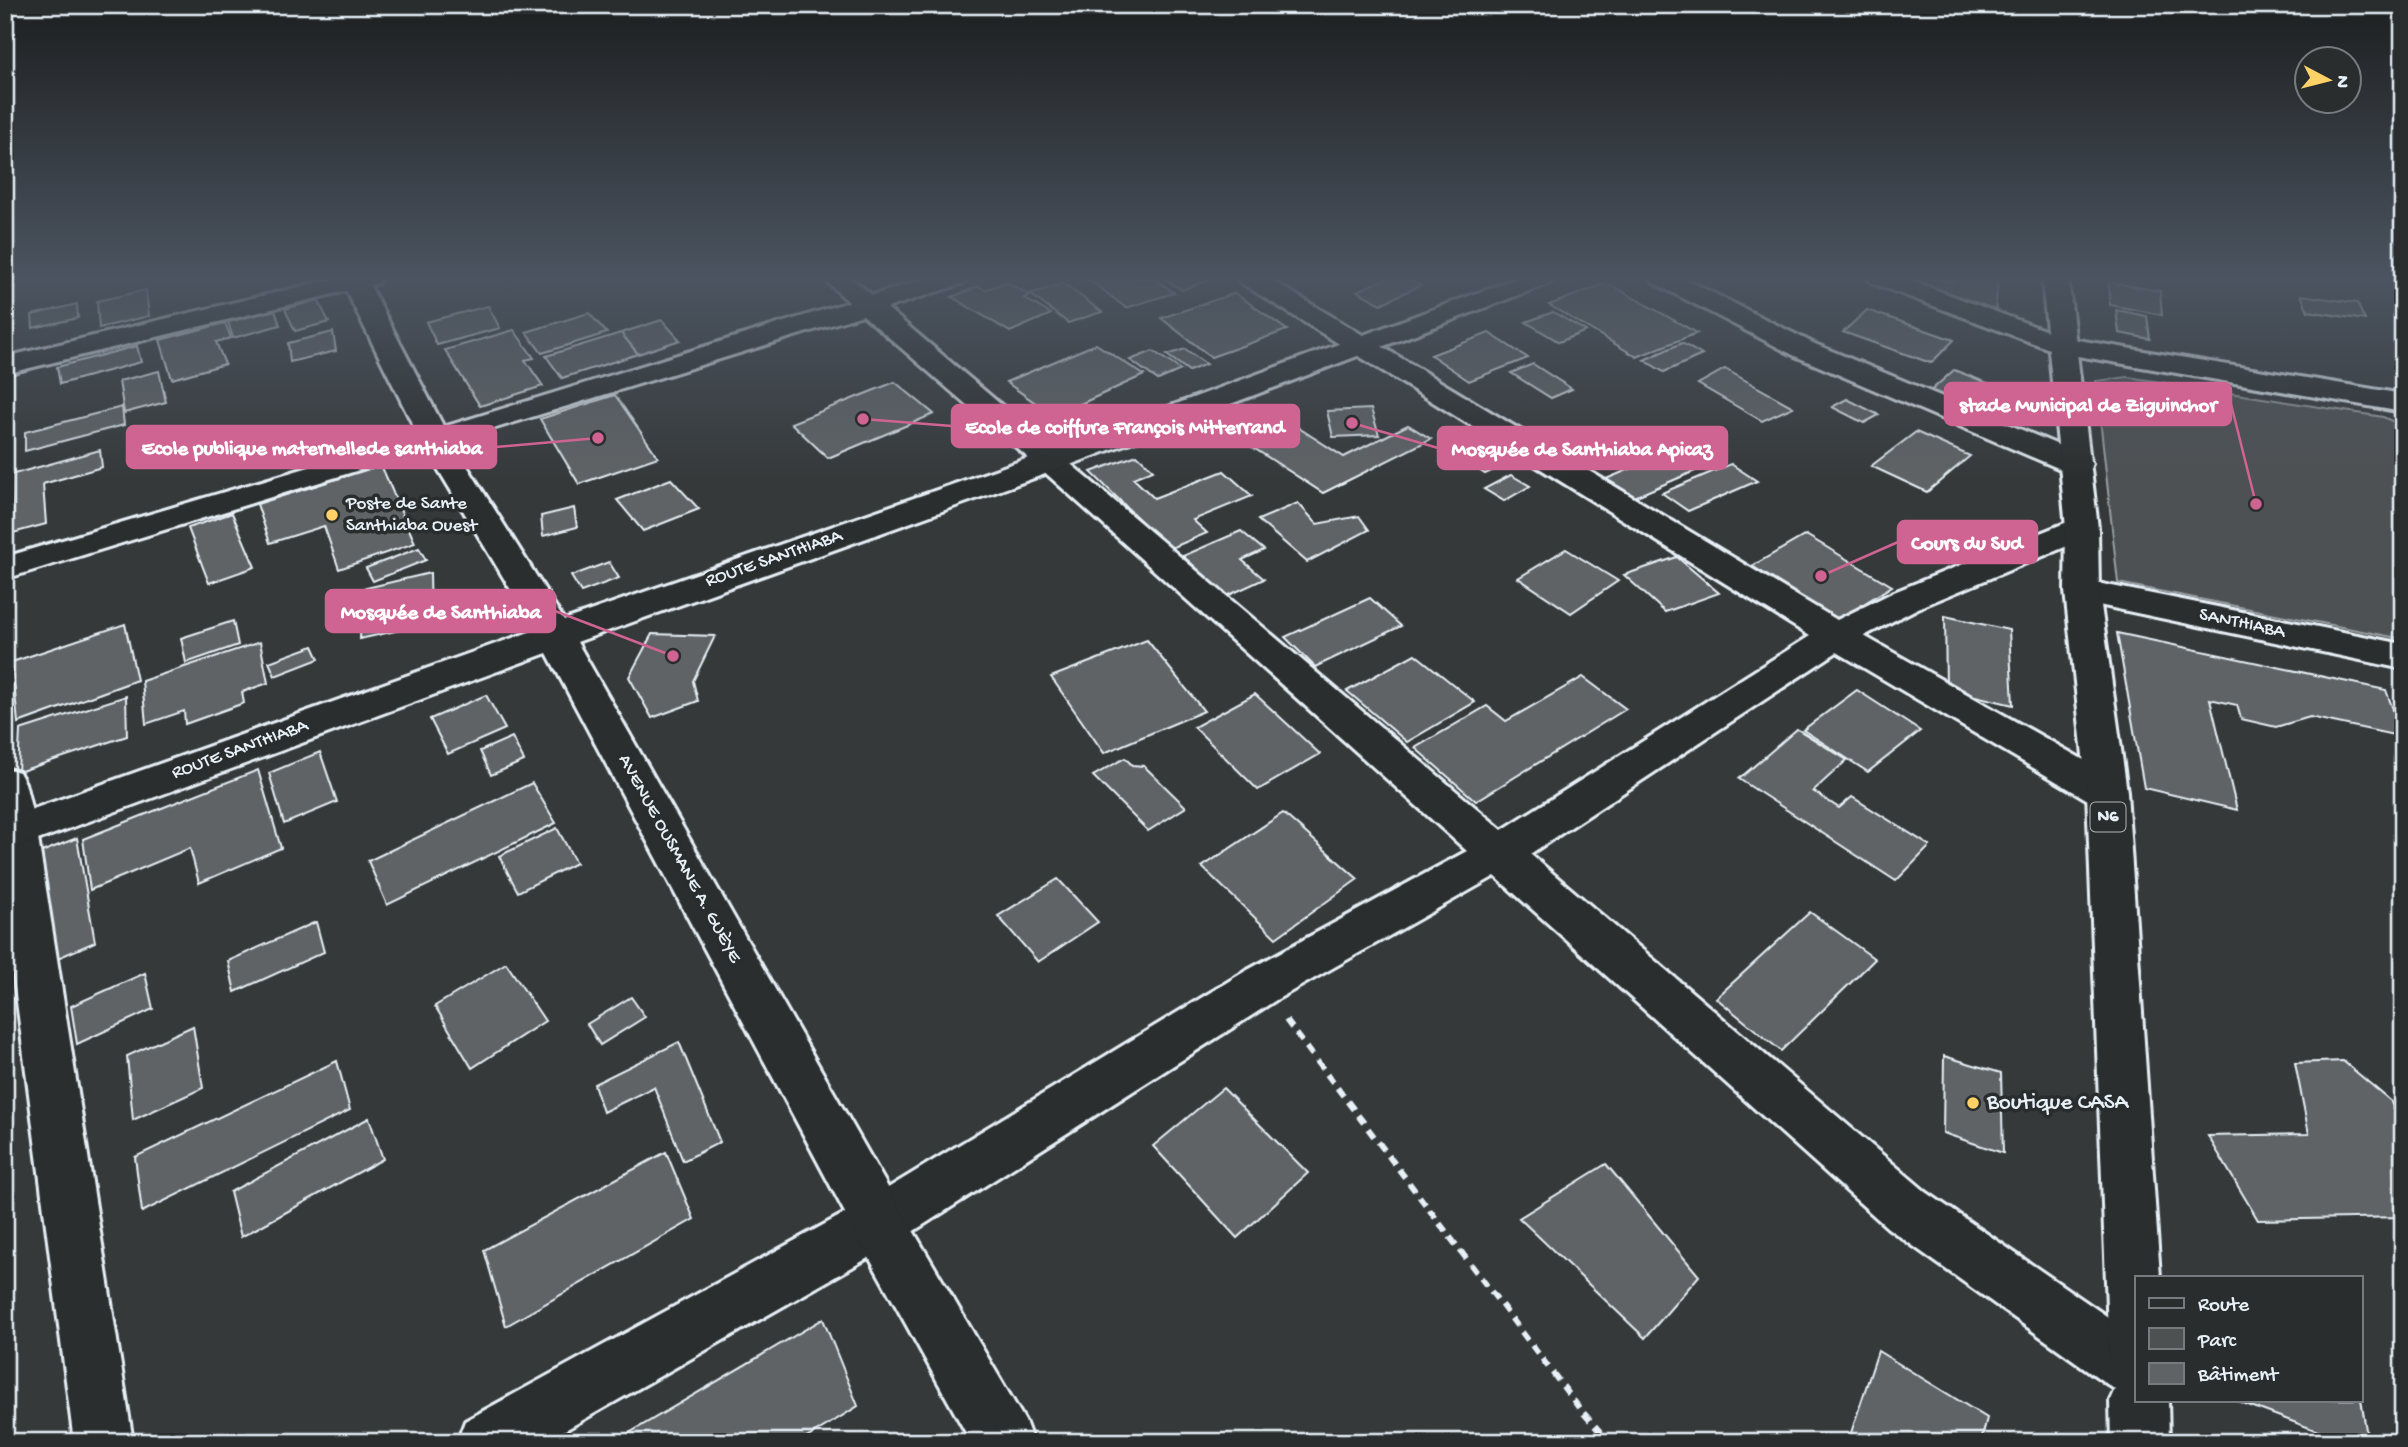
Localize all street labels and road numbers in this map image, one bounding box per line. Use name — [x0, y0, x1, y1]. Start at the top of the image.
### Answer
street label: ROUTE SANTHIABA — [703, 524, 847, 593]
street label: SANTHIABA — [2197, 604, 2289, 645]
street label: ROUTE SANTHIABA — [169, 714, 313, 785]
street label: AVENUE OUSMANE A. GUÈYE — [612, 751, 747, 968]
road number: N6 — [2090, 802, 2126, 832]

